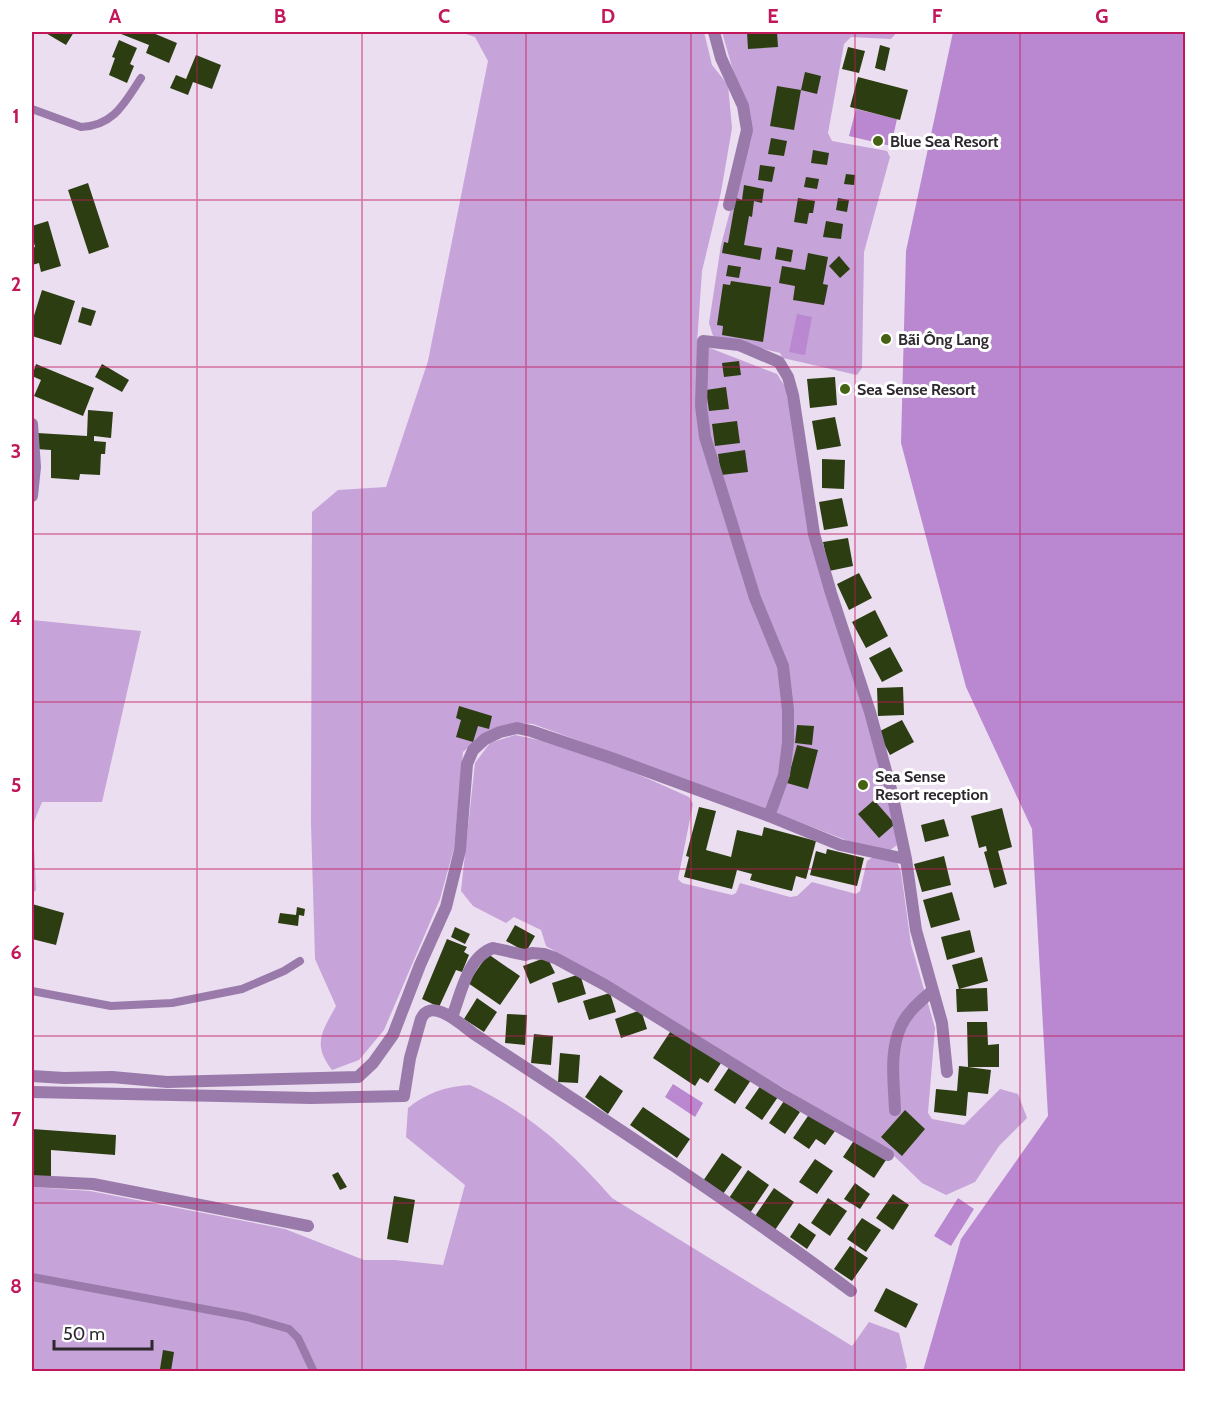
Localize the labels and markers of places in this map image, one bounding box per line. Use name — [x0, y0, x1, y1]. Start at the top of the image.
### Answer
place label: Blue Sea Resort — [890, 132, 999, 151]
marker: Blue Sea Resort — [871, 134, 885, 148]
place label: Bãi Ông Lang — [898, 330, 989, 349]
marker: Bãi Ông Lang — [879, 332, 893, 346]
place label: Sea Sense Resort — [857, 380, 976, 399]
marker: Sea Sense Resort — [838, 382, 852, 396]
place label: Sea Sense Resort reception — [875, 767, 988, 804]
marker: Sea Sense Resort reception — [856, 778, 870, 792]

